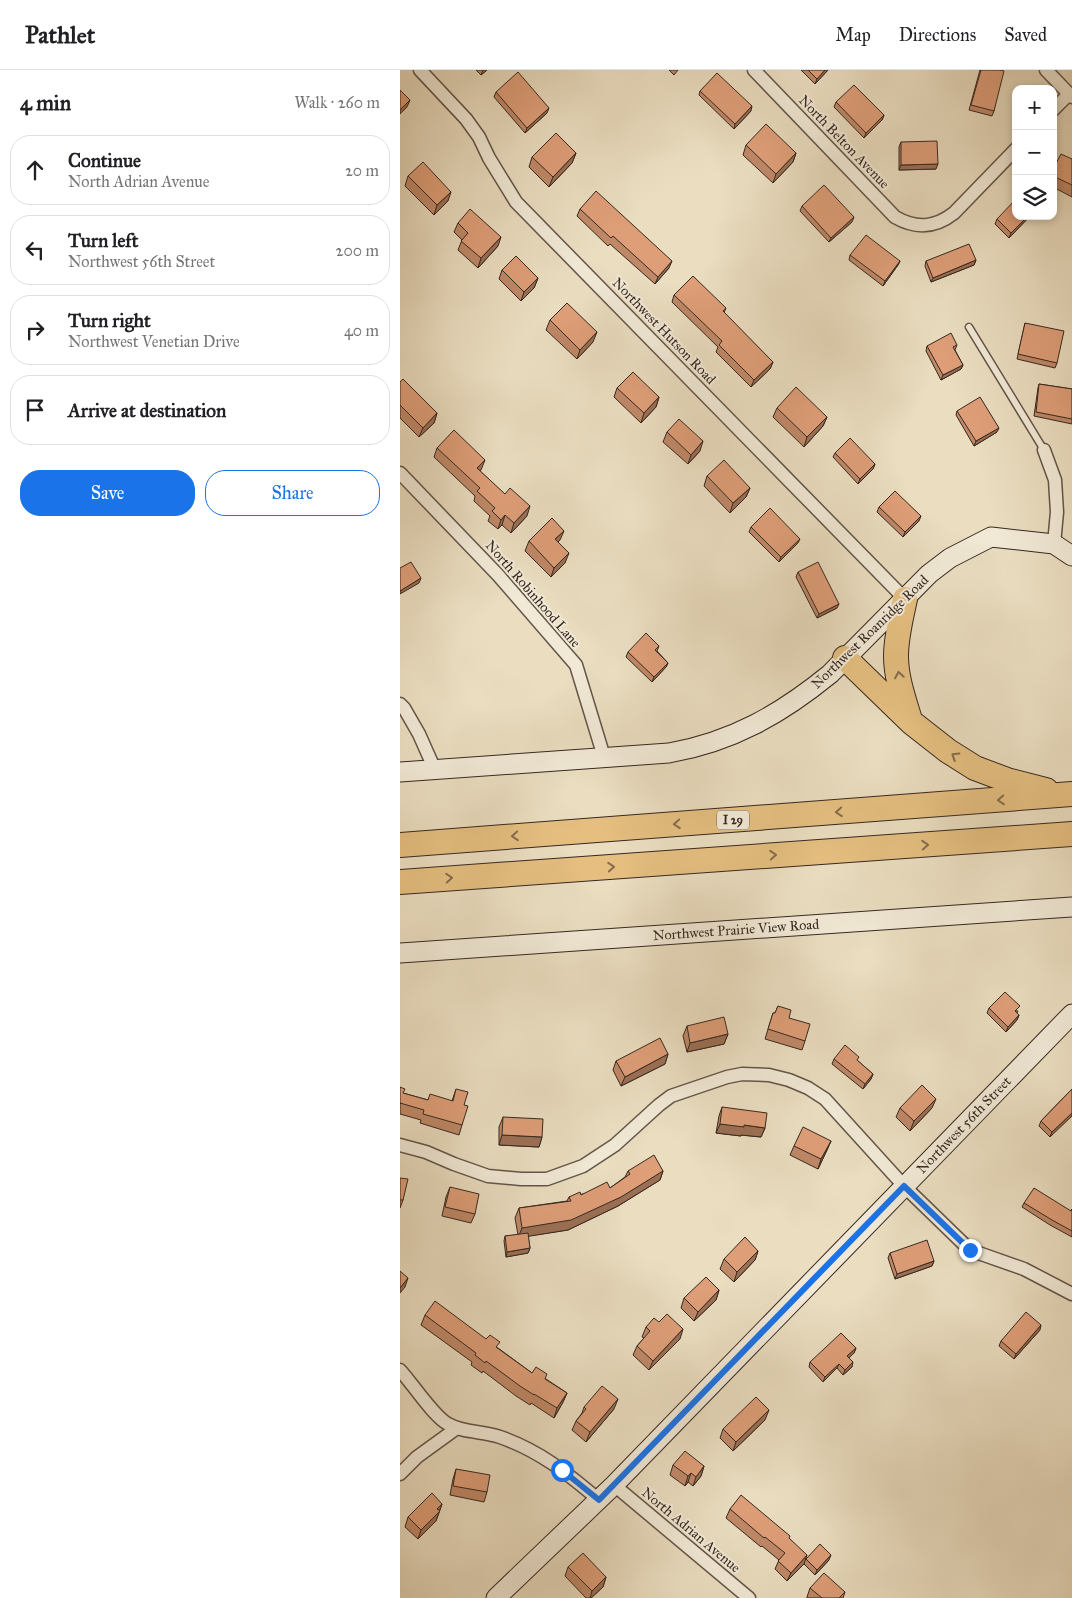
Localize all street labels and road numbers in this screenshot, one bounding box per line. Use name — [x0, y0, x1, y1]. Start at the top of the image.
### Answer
street label: North Belton Avenue — [795, 92, 893, 192]
street label: Northwest Hutson Road — [609, 274, 719, 388]
street label: North Robinhood Lane — [482, 537, 584, 651]
street label: Northwest Roanridge Road — [808, 572, 932, 692]
road number: I 29 — [717, 810, 749, 830]
street label: Northwest Prairie View Road — [652, 916, 820, 944]
street label: Northwest 56th Street — [913, 1073, 1015, 1177]
street label: North Adrian Avenue — [638, 1484, 744, 1576]

